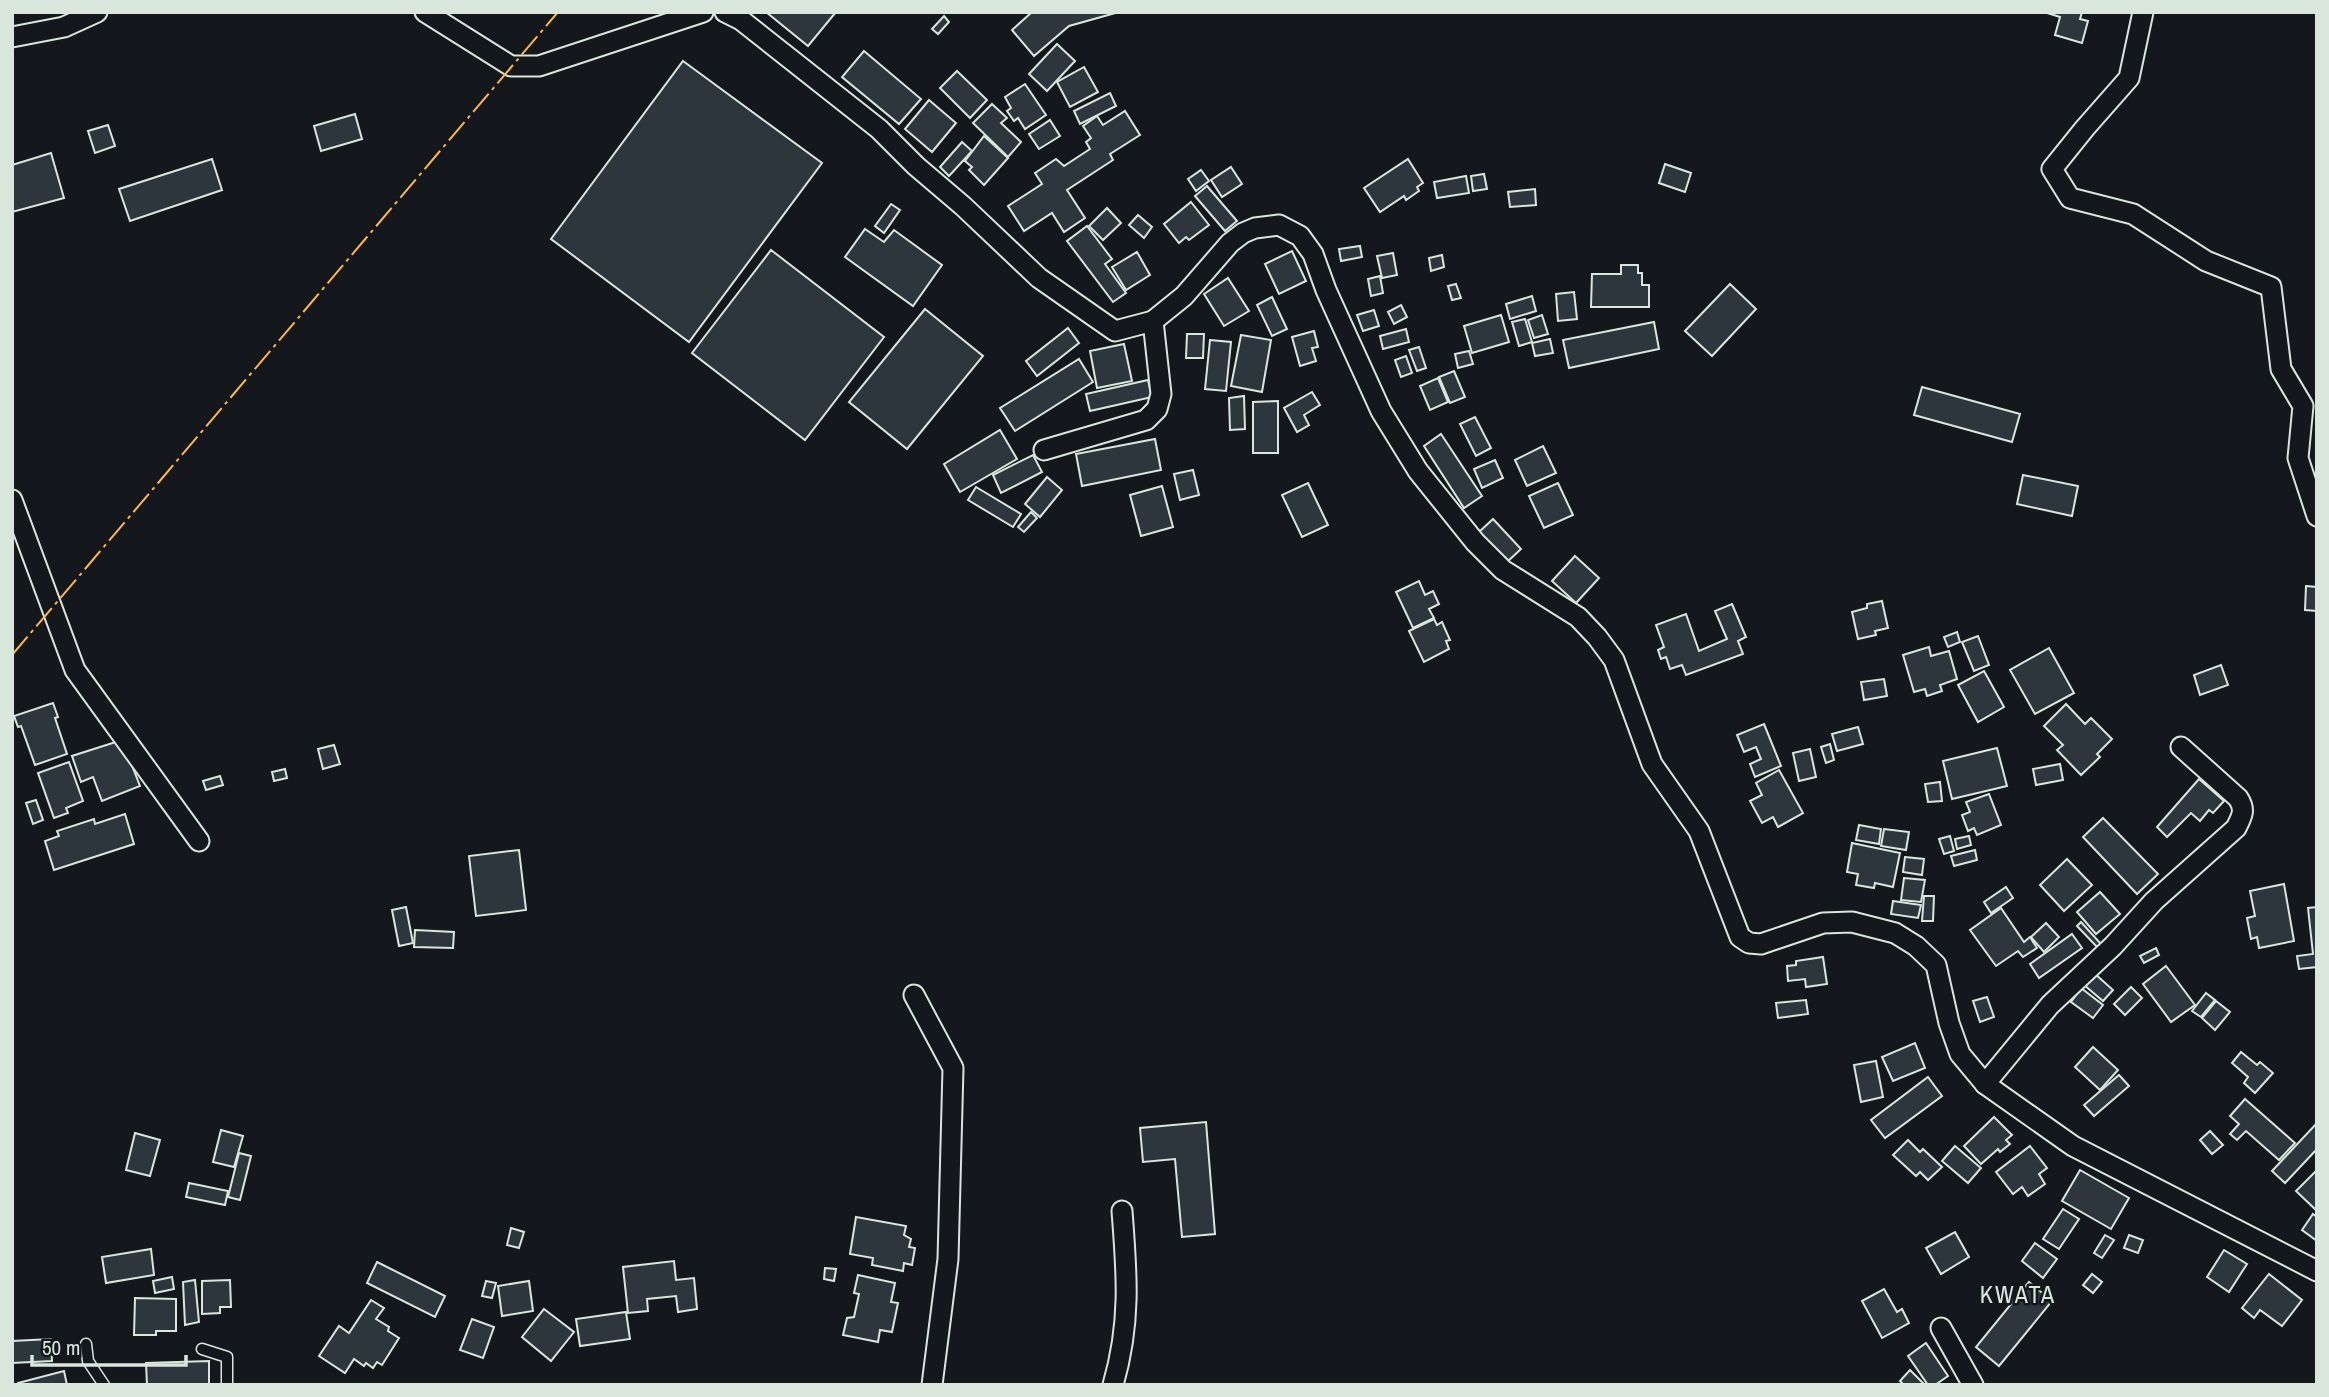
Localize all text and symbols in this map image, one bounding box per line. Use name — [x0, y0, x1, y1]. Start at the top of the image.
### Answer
district label: KWATA — [1980, 1278, 2056, 1310]
scale bar — [32, 1324, 186, 1368]
text: 50 m — [42, 1333, 80, 1362]

